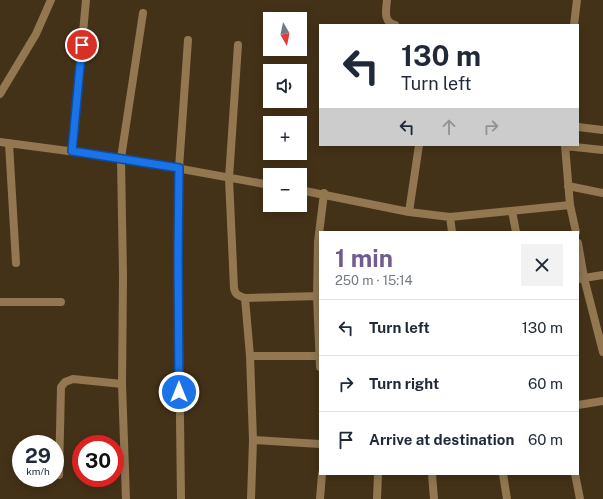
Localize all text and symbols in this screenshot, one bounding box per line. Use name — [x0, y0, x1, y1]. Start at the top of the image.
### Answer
north arrow — [263, 12, 307, 56]
map controls — [263, 12, 307, 212]
pin — [65, 28, 99, 62]
icon: arrive — [71, 34, 93, 56]
text: 130 m — [401, 39, 481, 72]
icon: left — [335, 40, 387, 92]
button: sound — [263, 64, 307, 108]
text: Turn left — [401, 73, 471, 94]
button: + — [263, 116, 307, 160]
icon: left — [396, 116, 418, 138]
icon: ahead — [438, 116, 460, 138]
icon: right — [480, 116, 502, 138]
button: − — [263, 168, 307, 212]
text: 1 min — [335, 244, 393, 272]
button: close — [521, 244, 563, 286]
text: 250 m · 15:14 — [335, 273, 413, 288]
icon: left — [335, 317, 357, 339]
text: Turn left — [369, 319, 430, 336]
text: 130 m — [522, 319, 563, 336]
position arrow — [158, 371, 200, 413]
icon: right — [335, 373, 357, 395]
text: Turn right — [369, 375, 439, 392]
text: 60 m — [528, 375, 563, 392]
icon: arrive — [335, 429, 357, 451]
text: Arrive at destination — [369, 431, 514, 448]
text: 60 m — [528, 431, 563, 448]
speed limit sign: 30 — [72, 435, 124, 487]
text: 29 — [25, 444, 51, 468]
text: km/h — [26, 465, 50, 477]

